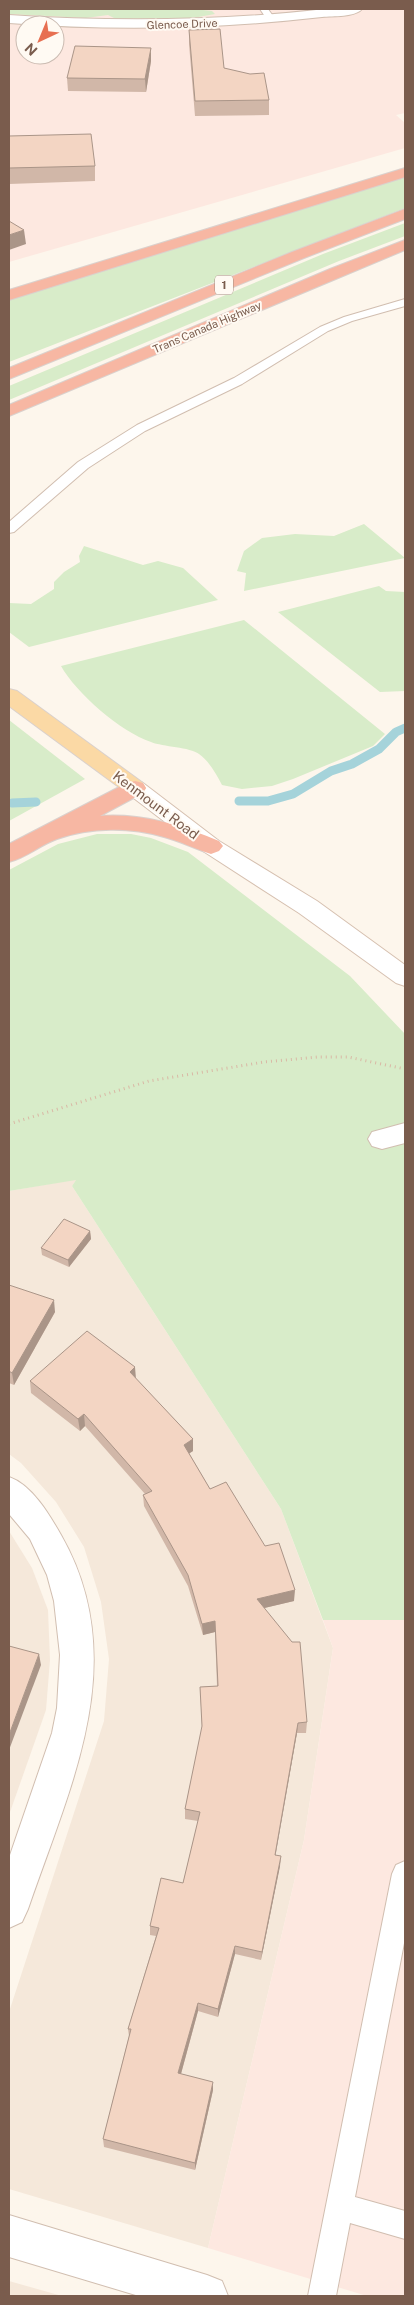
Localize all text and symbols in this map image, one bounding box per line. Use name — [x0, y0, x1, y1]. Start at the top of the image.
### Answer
north arrow — [15, 15, 65, 65]
street label: Glencoe Drive — [146, 17, 218, 31]
text: N — [21, 40, 40, 59]
road number: 1 — [215, 276, 233, 294]
street label: Trans Canada Highway — [151, 299, 263, 355]
street label: Kenmount Road — [110, 768, 202, 842]

